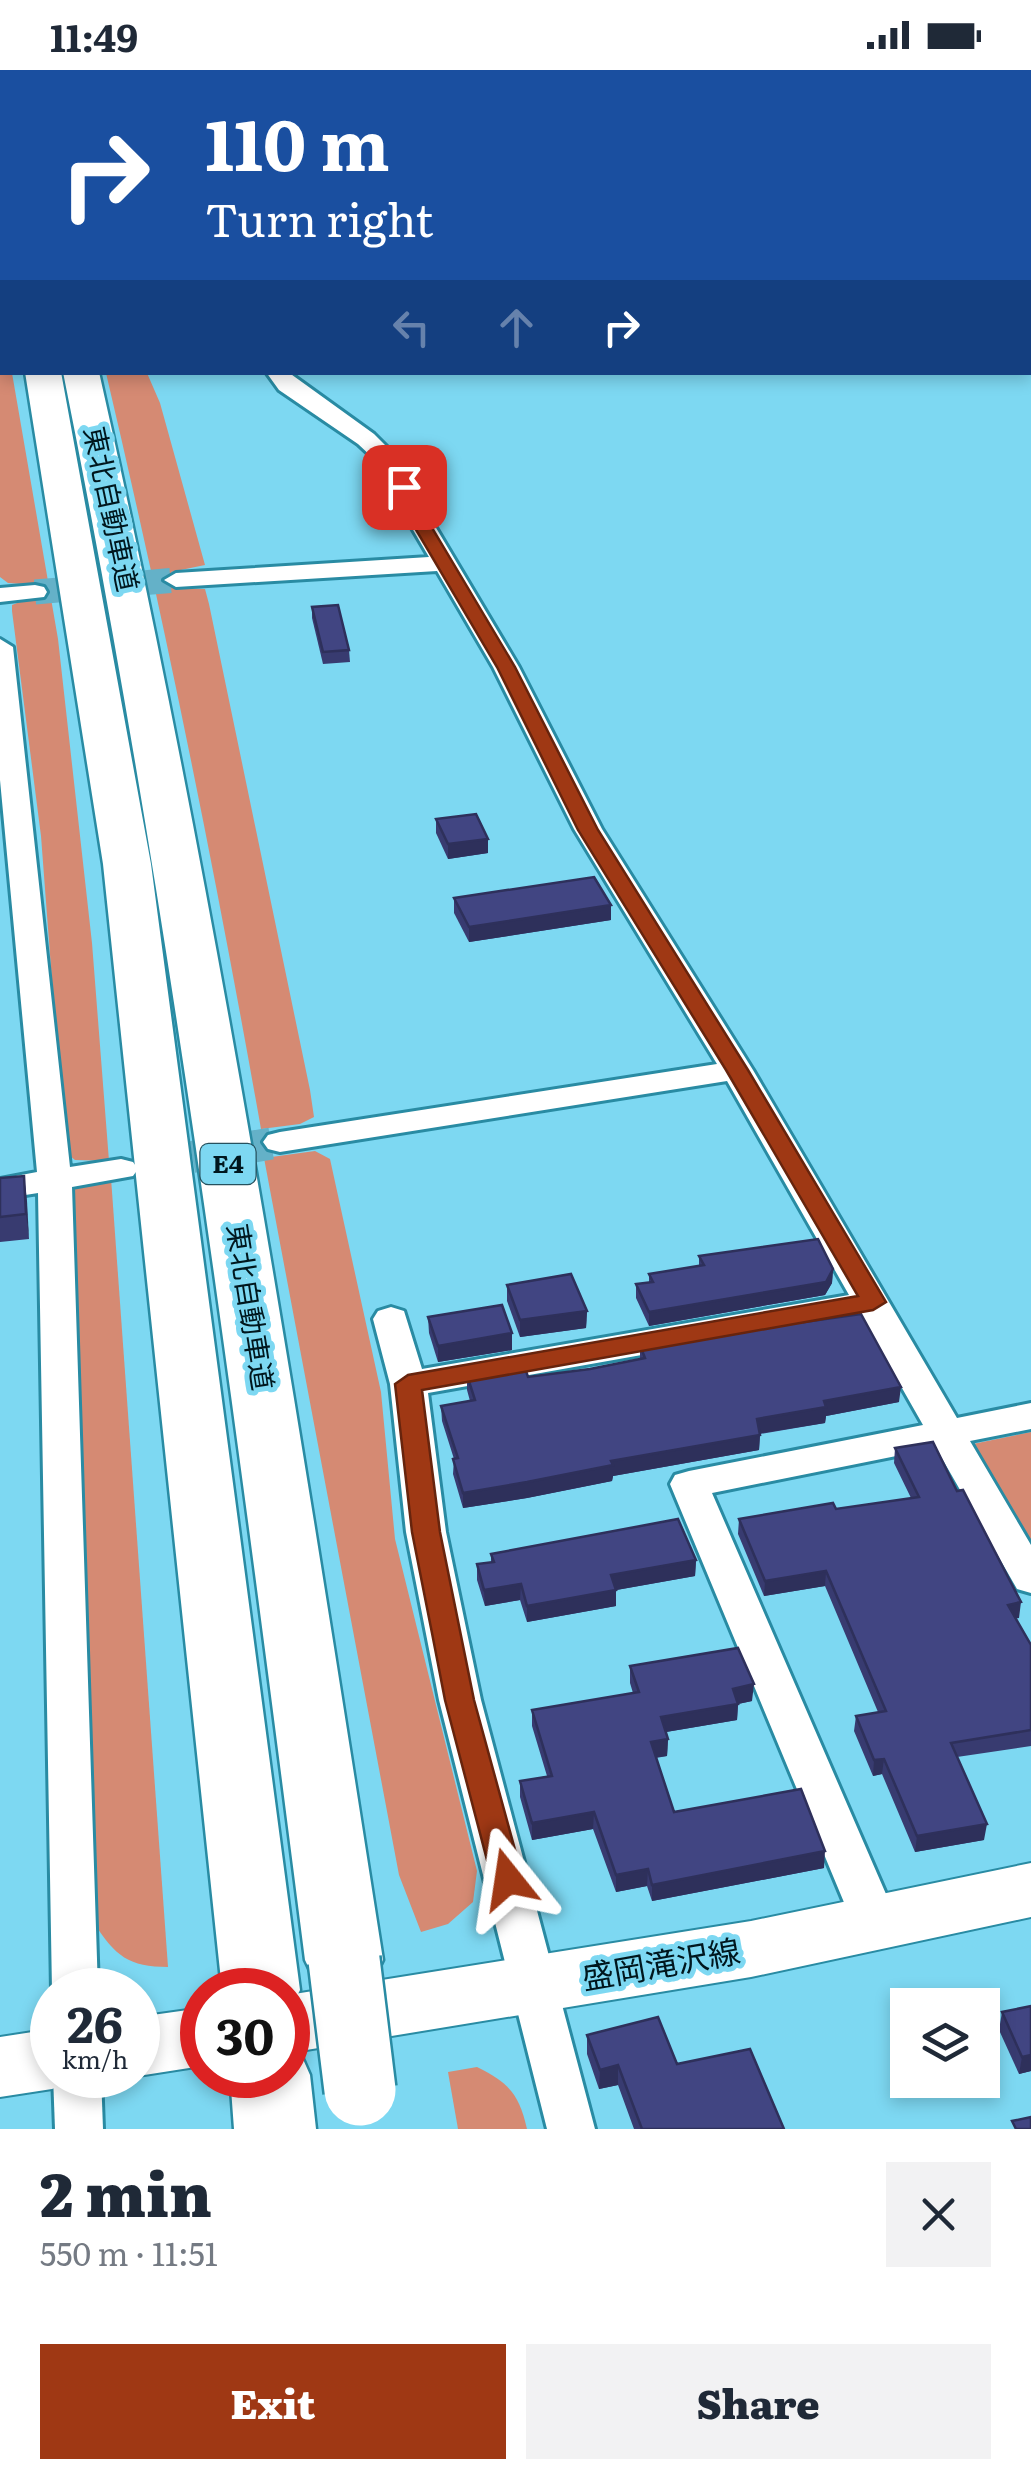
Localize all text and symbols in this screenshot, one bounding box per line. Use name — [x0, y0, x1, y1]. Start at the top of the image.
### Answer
text: 11:49 — [50, 7, 138, 64]
text: 110 m — [205, 89, 390, 193]
icon: right — [40, 110, 170, 240]
text: Turn right — [205, 184, 433, 251]
icon: left — [384, 300, 439, 355]
icon: ahead — [489, 300, 544, 355]
icon: right — [594, 300, 649, 355]
street label: 東北自動車道 — [75, 422, 151, 595]
pin — [362, 445, 447, 530]
icon: arrive — [377, 460, 432, 515]
road number: E4 — [200, 1144, 256, 1184]
street label: 東北自動車道 — [218, 1220, 286, 1393]
position arrow — [456, 1827, 560, 1931]
street label: 盛岡滝沢線 — [578, 1925, 743, 2000]
speed limit sign: 30 — [180, 1968, 310, 2098]
text: 26 — [67, 1984, 123, 2058]
map controls — [890, 1988, 1000, 2098]
button: layers — [890, 1988, 1000, 2098]
text: km/h — [62, 2040, 128, 2077]
text: 2 min — [40, 2146, 212, 2235]
button: close — [886, 2162, 991, 2267]
text: 550 m · 11:51 — [40, 2228, 218, 2276]
button: Exit — [40, 2344, 506, 2459]
button: Share — [526, 2344, 991, 2459]

